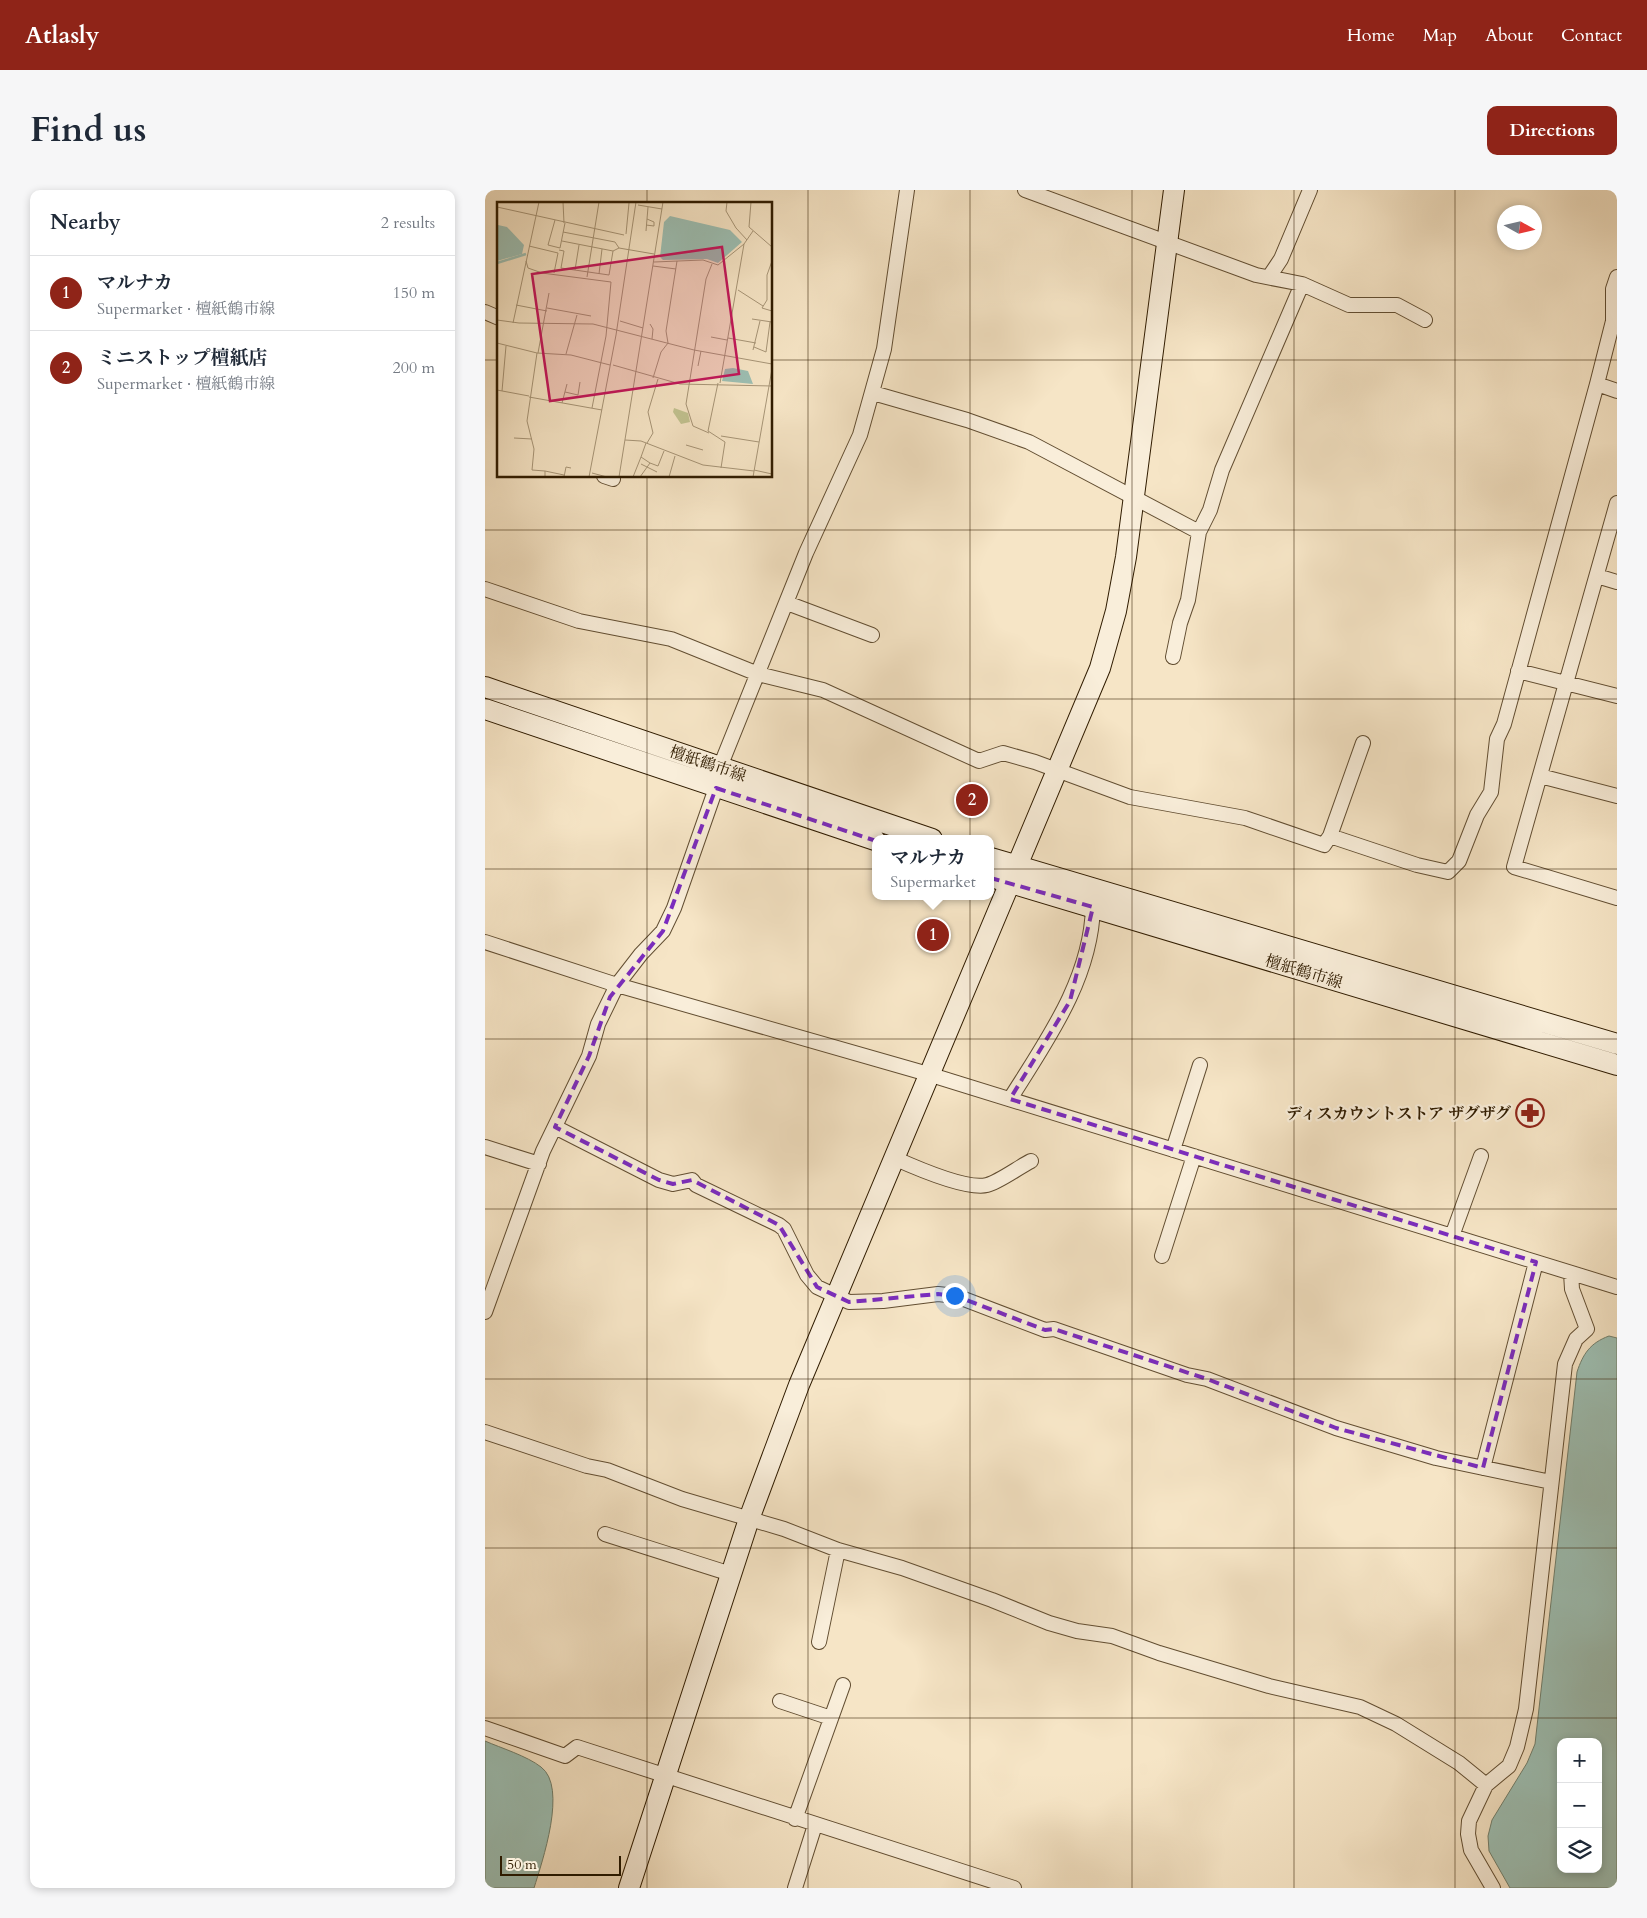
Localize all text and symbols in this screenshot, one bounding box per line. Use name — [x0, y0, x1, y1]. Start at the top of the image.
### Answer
text: Atlasly — [25, 19, 99, 52]
text: Home — [1347, 23, 1395, 48]
text: Map — [1423, 23, 1457, 48]
text: About — [1485, 23, 1533, 48]
text: Contact — [1561, 23, 1622, 48]
text: Find us — [30, 106, 146, 154]
button: Directions — [1487, 106, 1617, 155]
inset map — [497, 202, 773, 478]
north arrow — [1497, 205, 1542, 250]
text: Nearby — [50, 208, 121, 237]
text: 2 results — [381, 212, 435, 234]
text: マルナカ — [97, 270, 173, 296]
text: 1 — [62, 282, 70, 304]
text: 150 m — [393, 282, 435, 304]
text: Supermarket · 檀紙鶴市線 — [97, 298, 275, 320]
text: ミニストップ檀紙店 — [97, 345, 267, 371]
text: 2 — [62, 357, 70, 379]
text: 200 m — [393, 357, 435, 379]
text: Supermarket · 檀紙鶴市線 — [97, 373, 275, 395]
street label: 檀紙鶴市線 — [666, 741, 749, 787]
pin: 2 — [956, 781, 988, 819]
popup — [872, 835, 994, 900]
text: マルナカ — [890, 845, 966, 871]
text: Supermarket — [890, 871, 976, 893]
pin: 1 — [917, 916, 949, 954]
street label: 檀紙鶴市線 — [1262, 950, 1345, 994]
pharmacy icon: ディスカウントストア ザグザグ — [1515, 1098, 1545, 1128]
place label: ディスカウントストア ザグザグ — [1286, 1103, 1511, 1125]
your location — [942, 1283, 968, 1309]
map controls — [1557, 1738, 1602, 1873]
button: + — [1557, 1738, 1602, 1783]
button: − — [1557, 1783, 1602, 1828]
button: layers — [1557, 1828, 1602, 1873]
scale bar — [500, 1853, 621, 1876]
text: 50 m — [507, 1855, 537, 1874]

